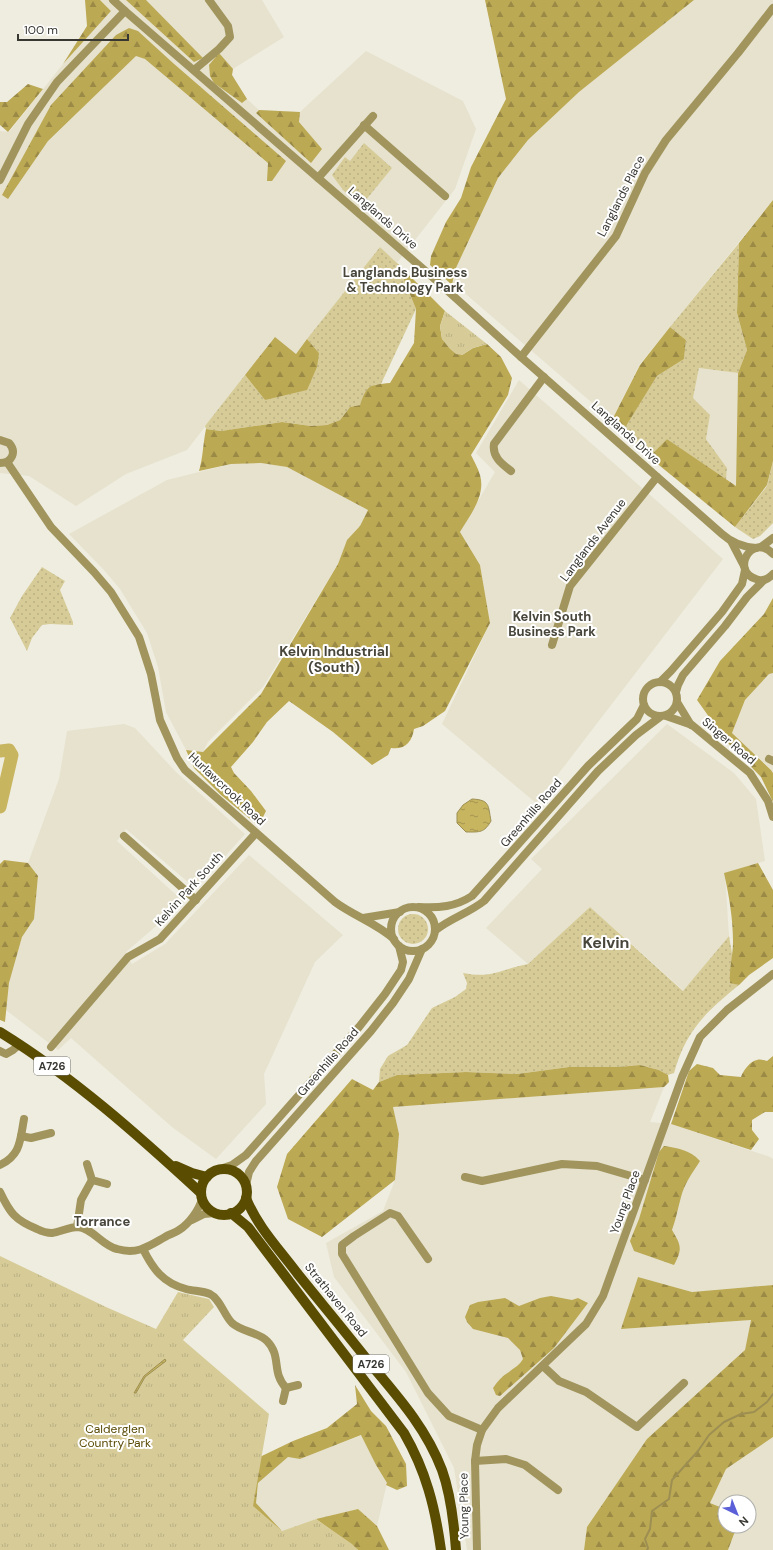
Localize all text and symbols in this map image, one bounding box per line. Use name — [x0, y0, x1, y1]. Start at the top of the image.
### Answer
scale bar — [18, 16, 128, 42]
text: 100 m — [24, 22, 58, 38]
street label: Langlands Place — [594, 153, 648, 239]
street label: Langlands Drive — [345, 183, 421, 253]
district label: Langlands Business & Technology Park — [343, 264, 467, 296]
street label: Langlands Drive — [588, 398, 664, 468]
street label: Langlands Avenue — [557, 495, 630, 585]
district label: Kelvin South Business Park — [508, 608, 596, 640]
district label: Kelvin Industrial (South) — [279, 642, 389, 676]
street label: Singer Road — [699, 714, 759, 768]
street label: Hurlawcrook Road — [185, 749, 269, 829]
street label: Greenhills Road — [497, 775, 565, 851]
street label: Kelvin Park South — [151, 848, 227, 930]
district label: Kelvin — [583, 932, 629, 953]
street label: Greenhills Road — [294, 1024, 362, 1100]
road number: A726 — [34, 1057, 70, 1075]
street label: Young Place — [606, 1168, 644, 1236]
district label: Torrance — [74, 1213, 130, 1230]
street label: Strathaven Road — [301, 1260, 371, 1340]
road number: A726 — [353, 1355, 389, 1373]
park label: Calderglen Country Park — [79, 1421, 151, 1451]
street label: Young Place — [455, 1472, 473, 1539]
north arrow — [717, 1494, 757, 1534]
text: N — [736, 1513, 752, 1529]

